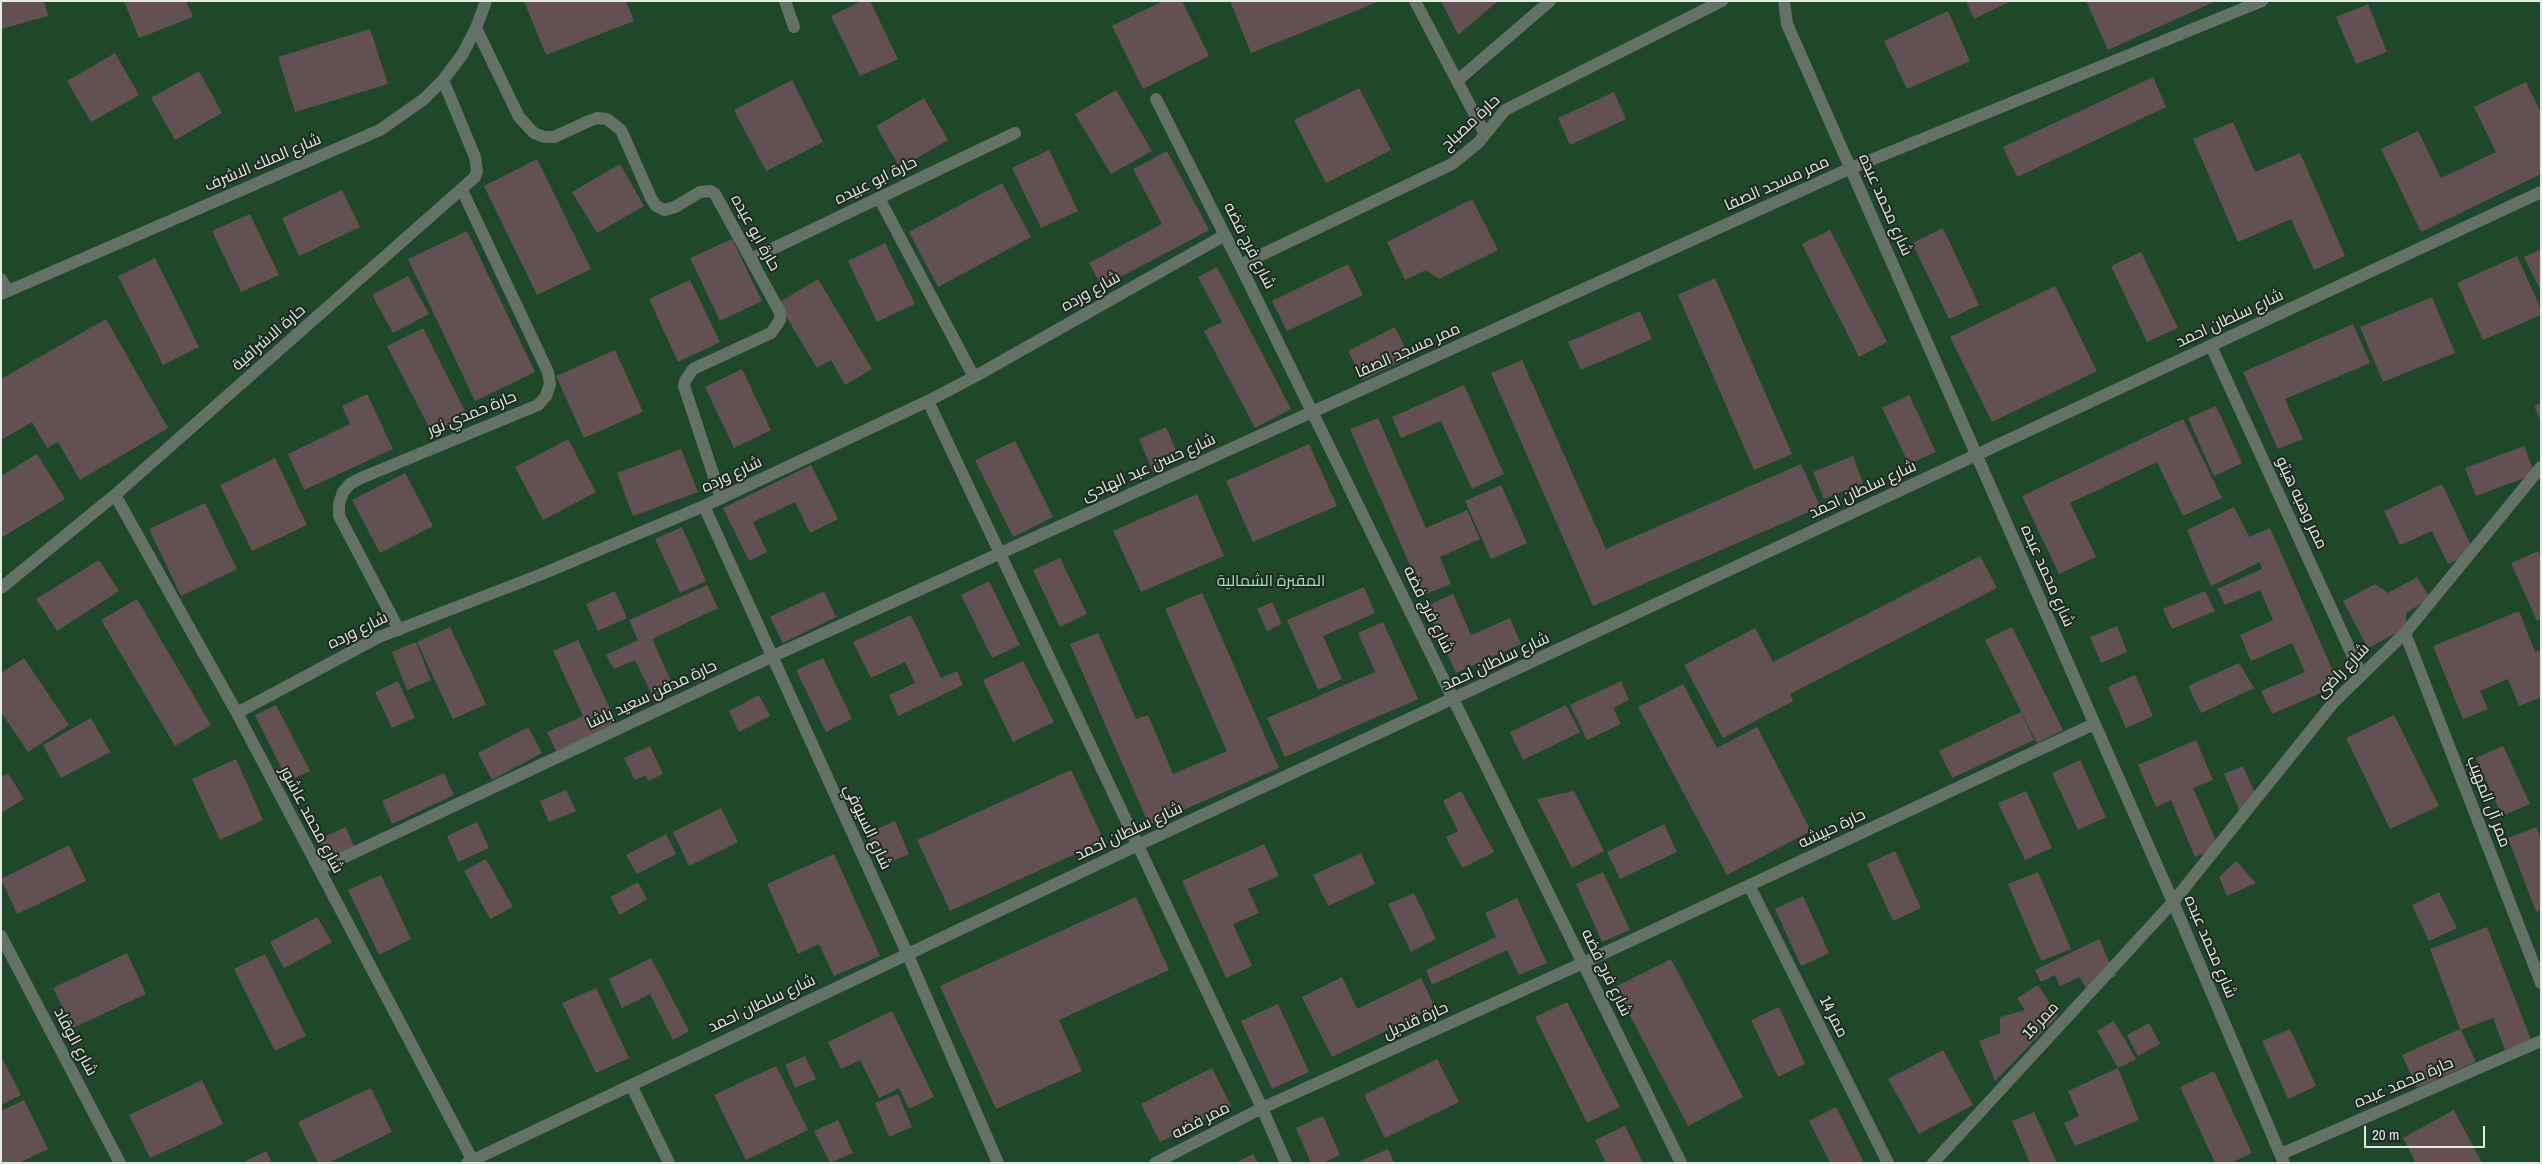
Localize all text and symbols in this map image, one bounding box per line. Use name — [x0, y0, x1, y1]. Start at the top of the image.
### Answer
street label: حارة مصباح — [1438, 91, 1504, 155]
street label: شارع الملك الاشرف — [202, 130, 324, 196]
street label: شارع محمد عبده — [1854, 151, 1916, 259]
street label: ممر مسجد الصفا — [1722, 152, 1832, 216]
street label: حارة ابو عبيده — [832, 153, 920, 209]
street label: حارة ابو عيده — [726, 191, 784, 275]
street label: شارع فرج فضه — [1219, 199, 1279, 293]
street label: شارع ورده — [1058, 268, 1124, 316]
street label: شارع سلطان احمد — [2173, 286, 2287, 352]
street label: حارة الاشرافية — [228, 301, 310, 375]
street label: ممر مسجد الصفا — [1353, 319, 1463, 383]
street label: حارة حمدي نور — [424, 387, 520, 441]
street label: شارع حسن عبد الهادى — [1079, 430, 1219, 506]
street label: شارع ورده — [699, 453, 765, 497]
street label: ممر وهبه هيتو — [2271, 454, 2331, 552]
street label: شارع سلطان احمد — [1806, 457, 1920, 523]
street label: شارع محمد عبده — [2016, 522, 2078, 630]
street label: شارع فرج فضه — [1399, 563, 1457, 657]
park label: المقبرة الشمالية — [1217, 572, 1325, 592]
street label: شارع ورده — [325, 608, 391, 654]
street label: شارع سلطان احمد — [1439, 629, 1553, 695]
street label: شارع راضى — [2312, 640, 2374, 702]
street label: حارة مدفن سعيد باشا — [584, 656, 720, 734]
street label: ممر آل المهيب — [2462, 754, 2514, 850]
street label: شارع محمد عاشور — [275, 763, 347, 877]
street label: شارع السيوفي — [839, 781, 895, 873]
street label: شارع سلطان احمد — [1072, 799, 1186, 865]
street label: حارة حبيشه — [1795, 805, 1869, 853]
street label: شارع محمد عبده — [2180, 893, 2240, 1001]
street label: شارع فرج فضه — [1577, 926, 1635, 1020]
street label: شارع سلطان احمد — [705, 971, 819, 1037]
street label: ممر 14 — [1814, 993, 1852, 1041]
street label: حارة قنديل — [1380, 998, 1452, 1044]
street label: ممر 15 — [2019, 998, 2063, 1044]
street label: شارع الوقاد — [49, 1004, 101, 1080]
street label: حارة محمد عبده — [2352, 1053, 2456, 1113]
street label: ممر فضه — [1169, 1098, 1233, 1144]
scale bar — [2367, 1116, 2488, 1148]
text: 20 m — [2372, 1124, 2399, 1145]

